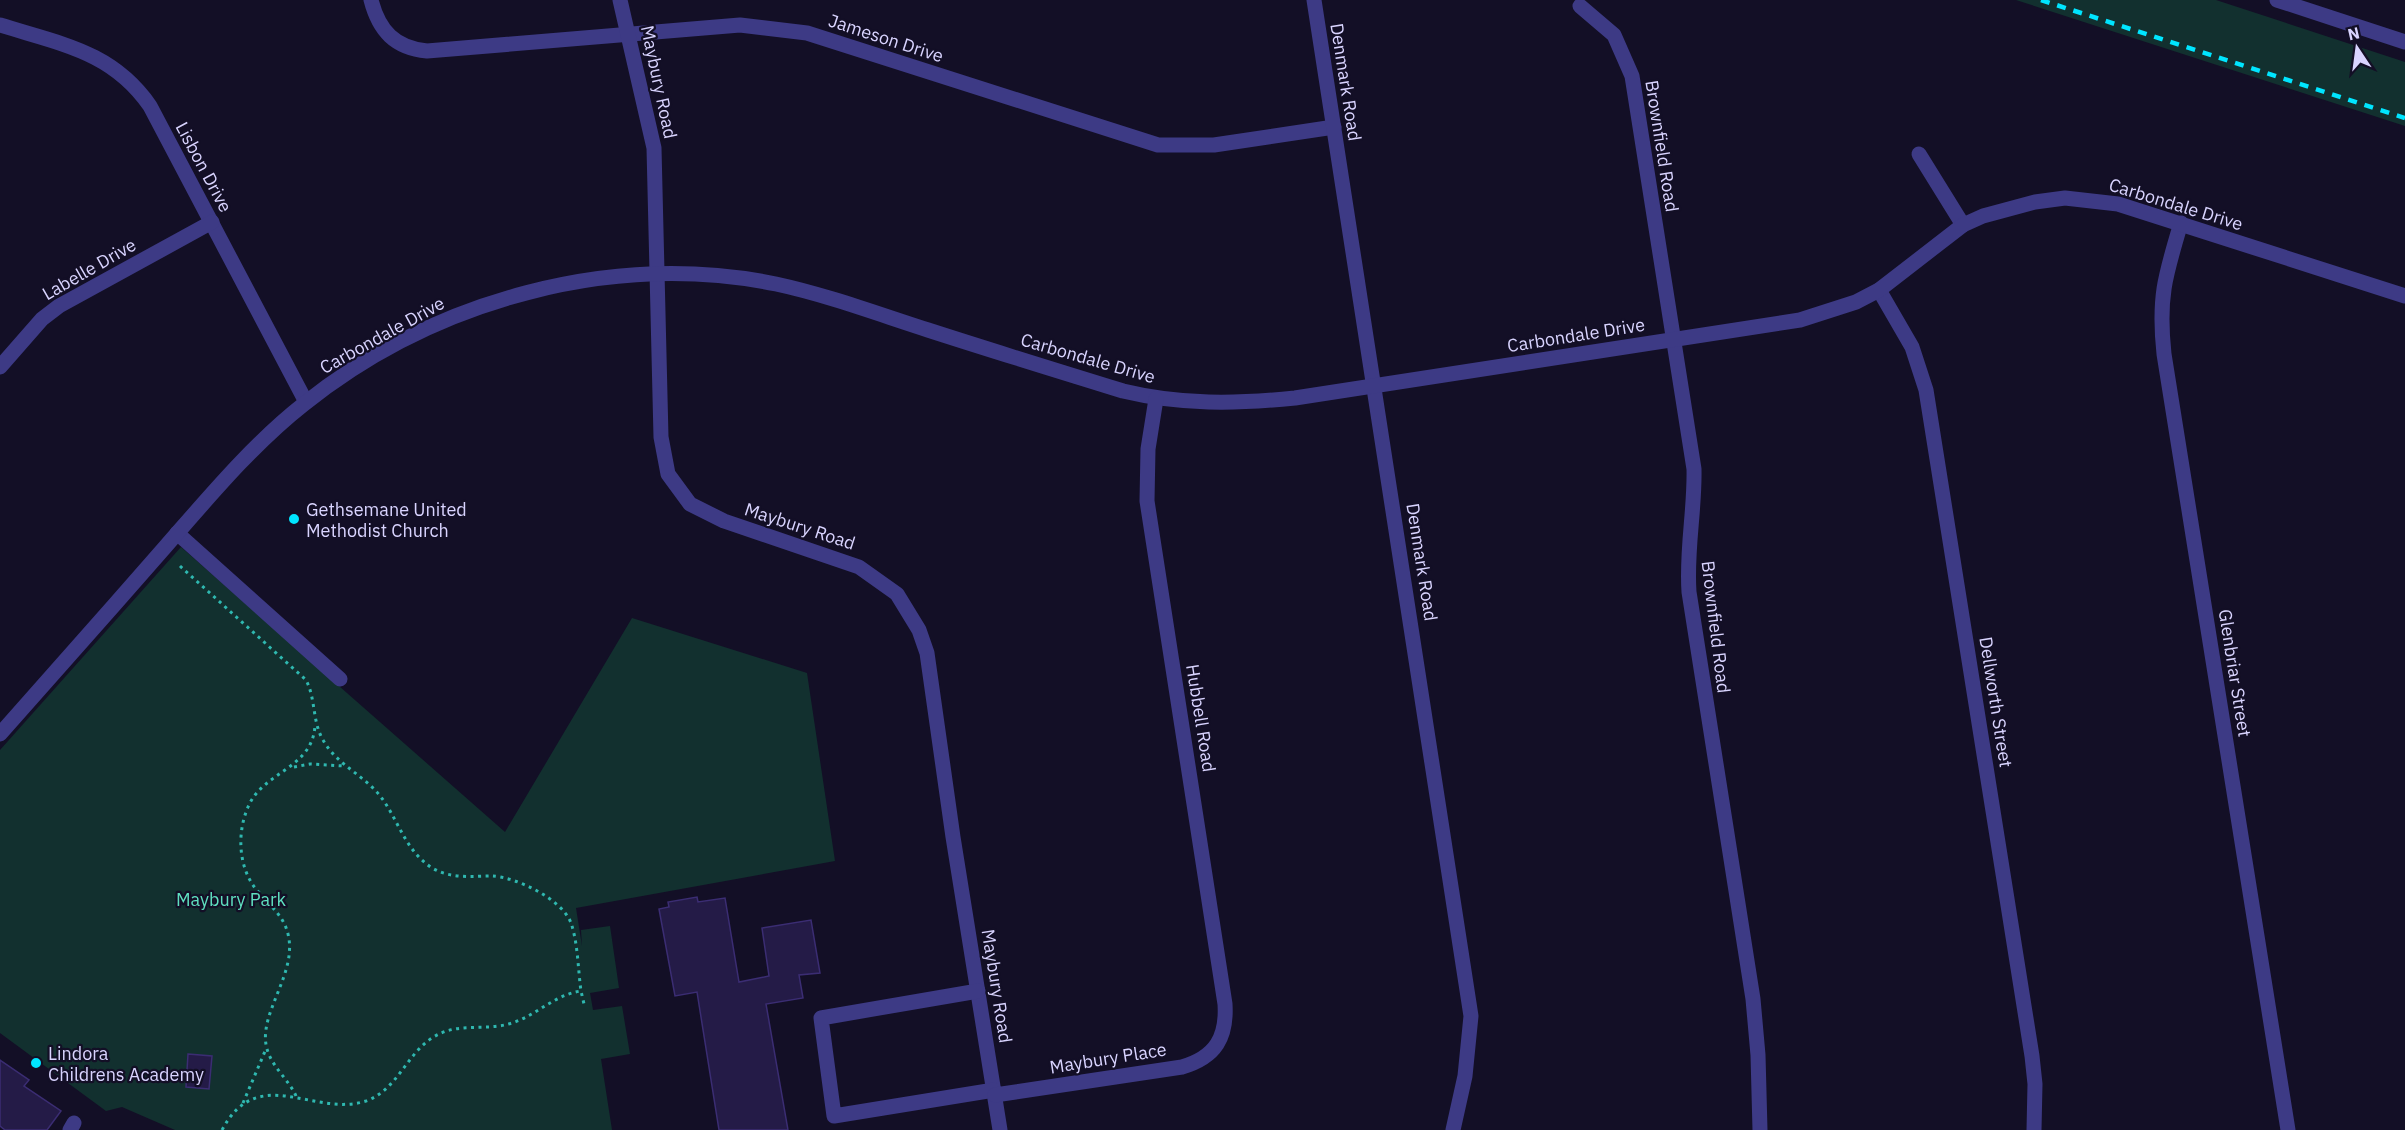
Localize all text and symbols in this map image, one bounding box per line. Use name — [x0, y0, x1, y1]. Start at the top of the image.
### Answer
street label: Jameson Drive — [826, 9, 946, 67]
north arrow — [2327, 18, 2387, 78]
street label: Denmark Road — [1325, 21, 1367, 143]
text: N — [2346, 22, 2362, 44]
street label: Maybury Road — [636, 23, 682, 141]
street label: Brownfield Road — [1640, 78, 1684, 214]
street label: Lisbon Drive — [171, 118, 237, 216]
street label: Carbondale Drive — [2106, 173, 2246, 235]
street label: Labelle Drive — [38, 233, 140, 305]
street label: Carbondale Drive — [316, 291, 448, 379]
street label: Carbondale Drive — [1506, 313, 1647, 357]
street label: Carbondale Drive — [1018, 328, 1158, 388]
street label: Maybury Road — [742, 497, 858, 555]
place label: Gethsemane United Methodist Church — [306, 498, 467, 542]
street label: Denmark Road — [1401, 501, 1443, 623]
marker: Gethsemane United Methodist Church — [287, 512, 301, 526]
street label: Brownfield Road — [1696, 559, 1736, 695]
street label: Glenbriar Street — [2214, 608, 2256, 738]
street label: Dellworth Street — [1974, 635, 2018, 769]
street label: Hubbell Road — [1181, 662, 1221, 774]
park label: Maybury Park — [176, 888, 287, 911]
street label: Maybury Road — [977, 927, 1017, 1045]
street label: Maybury Place — [1048, 1037, 1168, 1079]
place label: Lindora Childrens Academy — [48, 1042, 204, 1086]
marker: Lindora Childrens Academy — [29, 1056, 43, 1070]

